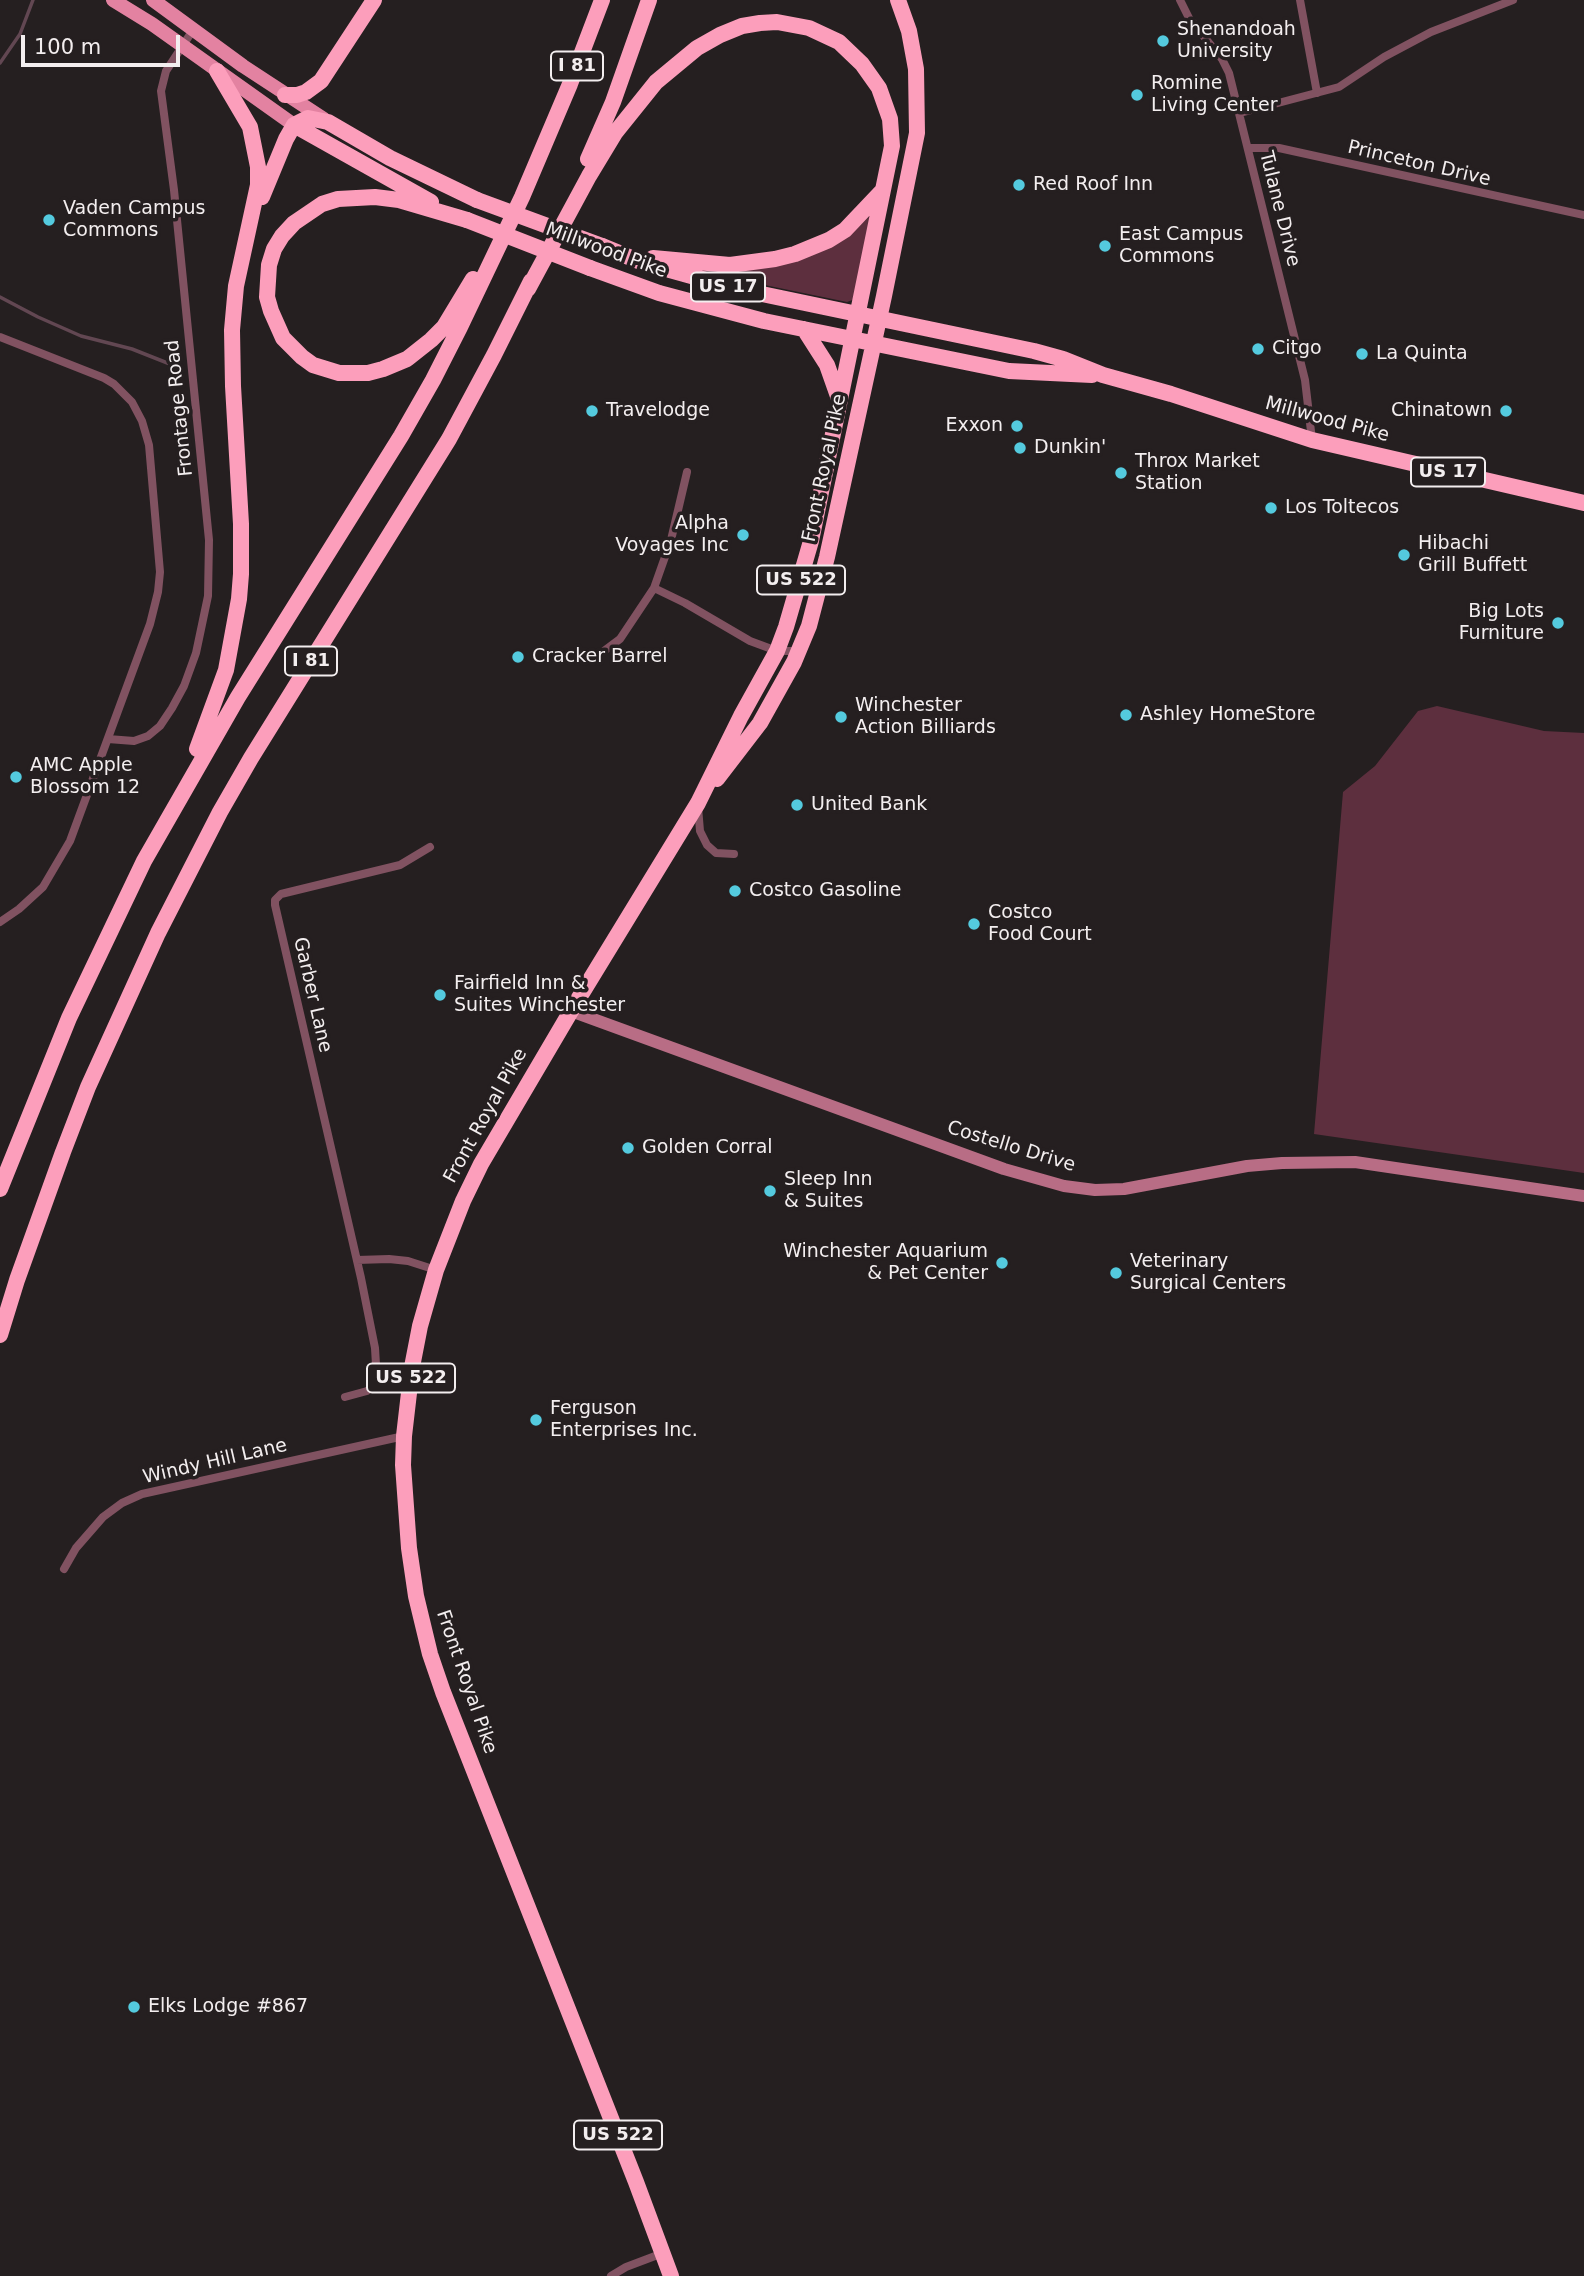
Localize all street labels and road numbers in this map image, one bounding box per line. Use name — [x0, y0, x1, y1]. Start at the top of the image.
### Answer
road number: I 81 — [551, 52, 603, 80]
street label: Princeton Drive — [1345, 136, 1493, 192]
street label: Tulane Drive — [1254, 149, 1304, 269]
street label: Millwood Pike — [542, 218, 670, 284]
road number: US 17 — [691, 272, 765, 302]
street label: Frontage Road — [161, 339, 199, 477]
street label: Front Royal Pike — [798, 392, 852, 544]
street label: Millwood Pike — [1262, 392, 1392, 448]
road number: US 17 — [1411, 458, 1485, 486]
road number: US 522 — [757, 566, 845, 594]
road number: I 81 — [285, 646, 337, 676]
street label: Garber Lane — [288, 935, 336, 1055]
street label: Front Royal Pike — [440, 1045, 532, 1187]
street label: Costello Drive — [944, 1117, 1078, 1177]
road number: US 522 — [367, 1364, 455, 1392]
street label: Windy Hill Lane — [141, 1434, 289, 1490]
street label: Front Royal Pike — [431, 1607, 501, 1757]
road number: US 522 — [574, 2120, 662, 2150]

